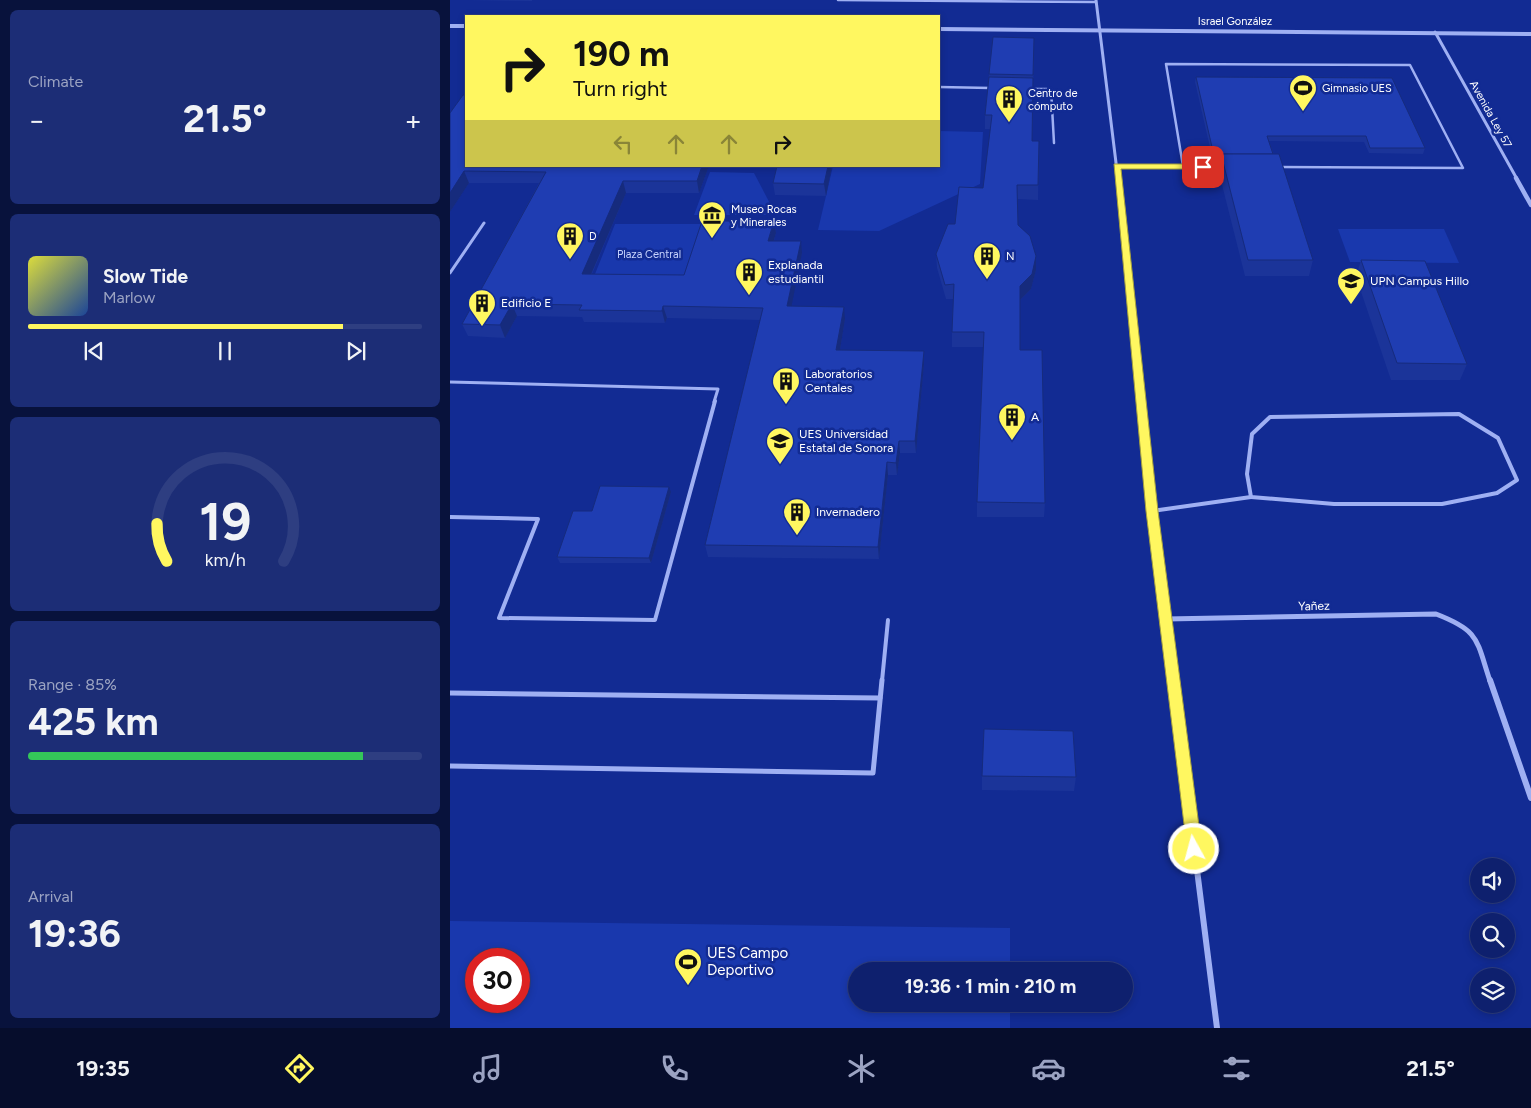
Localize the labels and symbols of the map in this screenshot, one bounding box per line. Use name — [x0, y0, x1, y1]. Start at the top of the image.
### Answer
street label: Israel González — [1198, 15, 1272, 28]
sports icon: Gimnasio UES — [1288, 73, 1318, 112]
street label: Avenida Ley 57 — [1467, 78, 1514, 150]
place label: Gimnasio UES — [1322, 82, 1392, 95]
building icon: Centro de cómputo — [994, 84, 1024, 123]
place label: Centro de cómputo — [1028, 87, 1078, 113]
pin — [1182, 146, 1224, 188]
museum icon: Museo Rocas y Minerales — [697, 200, 727, 239]
place label: Museo Rocas y Minerales — [731, 203, 797, 229]
building icon: D — [555, 221, 585, 260]
place label: D — [589, 230, 597, 243]
building icon: N — [972, 241, 1002, 280]
park label: Plaza Central — [617, 248, 681, 261]
place label: N — [1006, 250, 1015, 263]
building icon: Explanada estudiantil — [734, 257, 764, 296]
place label: Explanada estudiantil — [768, 258, 824, 286]
school or university icon: UPN Campus Hillo — [1336, 266, 1366, 305]
place label: UPN Campus Hillo — [1370, 274, 1469, 288]
building icon: Edificio E — [467, 288, 497, 327]
place label: Edificio E — [501, 296, 551, 310]
building icon: Laboratorios Centales — [771, 366, 801, 405]
place label: Laboratorios Centales — [805, 367, 873, 395]
building icon: A — [997, 402, 1027, 441]
place label: A — [1031, 410, 1039, 424]
school or university icon: UES Universidad Estatal de Sonora — [765, 426, 795, 465]
place label: UES Universidad Estatal de Sonora — [799, 427, 893, 455]
building icon: Invernadero — [782, 497, 812, 536]
place label: Invernadero — [816, 505, 880, 519]
street label: Yañez — [1298, 599, 1330, 613]
position arrow — [1167, 822, 1219, 874]
place label: UES Campo Deportivo — [707, 944, 788, 979]
sports icon: UES Campo Deportivo — [673, 947, 703, 986]
speed limit sign: 30 — [465, 948, 530, 1013]

